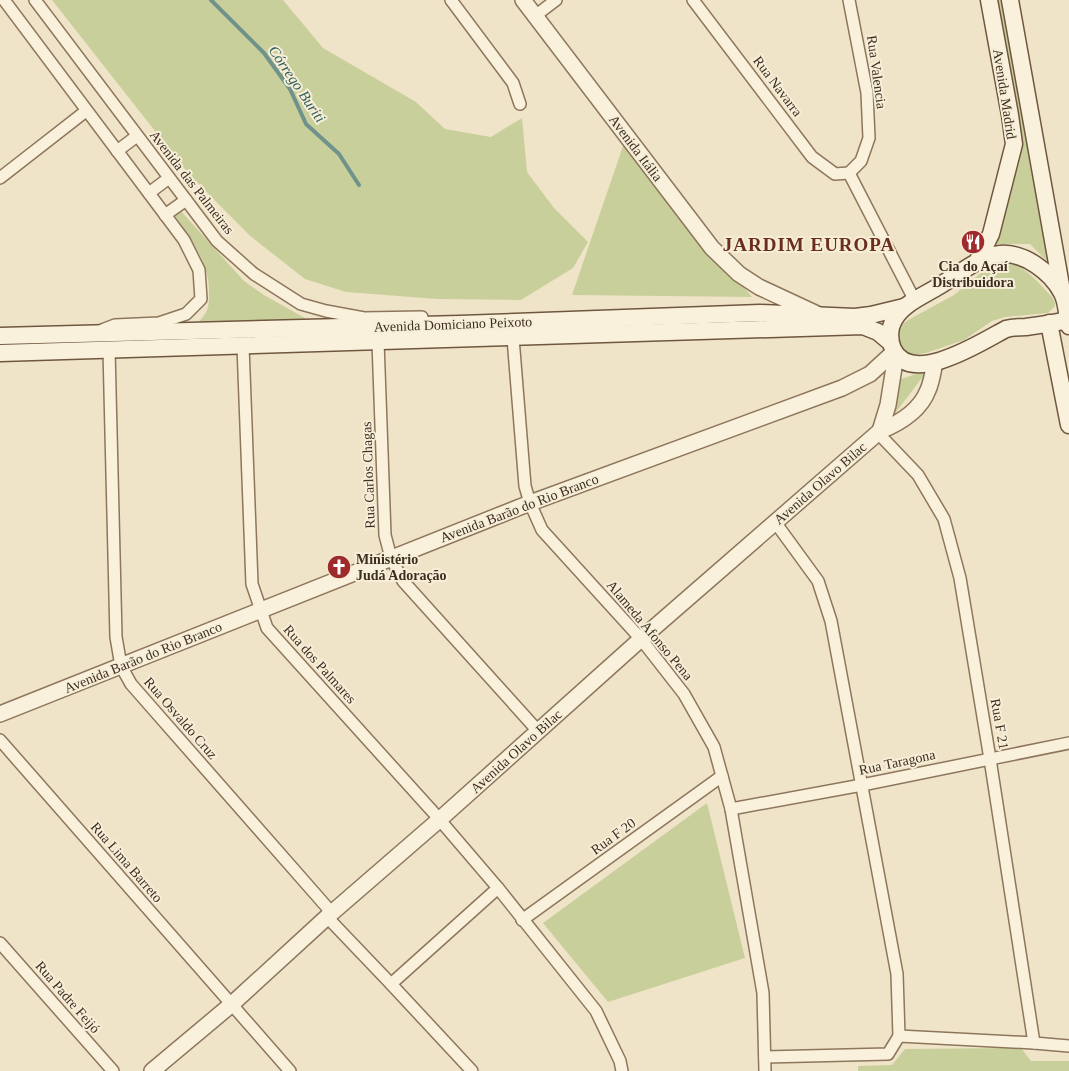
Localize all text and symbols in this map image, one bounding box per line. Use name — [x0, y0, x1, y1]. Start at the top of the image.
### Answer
street label: Rua Valencia — [864, 34, 889, 111]
water label: Córrego Buriti — [265, 43, 329, 125]
street label: Avenida Madrid — [990, 48, 1019, 140]
street label: Rua Navarra — [750, 53, 805, 120]
street label: Avenida Itália — [606, 112, 666, 185]
street label: Avenida das Palmeiras — [147, 128, 237, 237]
restaurant icon: Cia do Açaí Distribuidora — [960, 229, 986, 255]
district label: JARDIM EUROPA — [723, 234, 895, 255]
place label: Cia do Açaí Distribuidora — [932, 259, 1014, 290]
street label: Avenida Domiciano Peixoto — [374, 314, 532, 335]
street label: Rua Carlos Chagas — [359, 421, 378, 529]
street label: Avenida Olavo Bilac — [771, 439, 869, 527]
street label: Avenida Barão do Rio Branco — [438, 471, 601, 546]
place label: Ministério Judá Adoração — [356, 552, 447, 583]
church icon: Ministério Judá Adoração — [326, 554, 352, 580]
street label: Alameda Afonso Pena — [604, 578, 696, 684]
street label: Avenida Barão do Rio Branco — [62, 619, 224, 696]
street label: Rua dos Palmares — [280, 622, 359, 707]
street label: Rua Osvaldo Cruz — [141, 674, 220, 762]
street label: Rua F 21 — [988, 698, 1011, 751]
street label: Avenida Olavo Bilac — [468, 707, 565, 796]
street label: Rua Taragona — [858, 747, 937, 778]
street label: Rua F 20 — [588, 815, 638, 858]
street label: Rua Lima Barreto — [88, 819, 165, 905]
street label: Rua Padre Feijó — [32, 958, 103, 1036]

